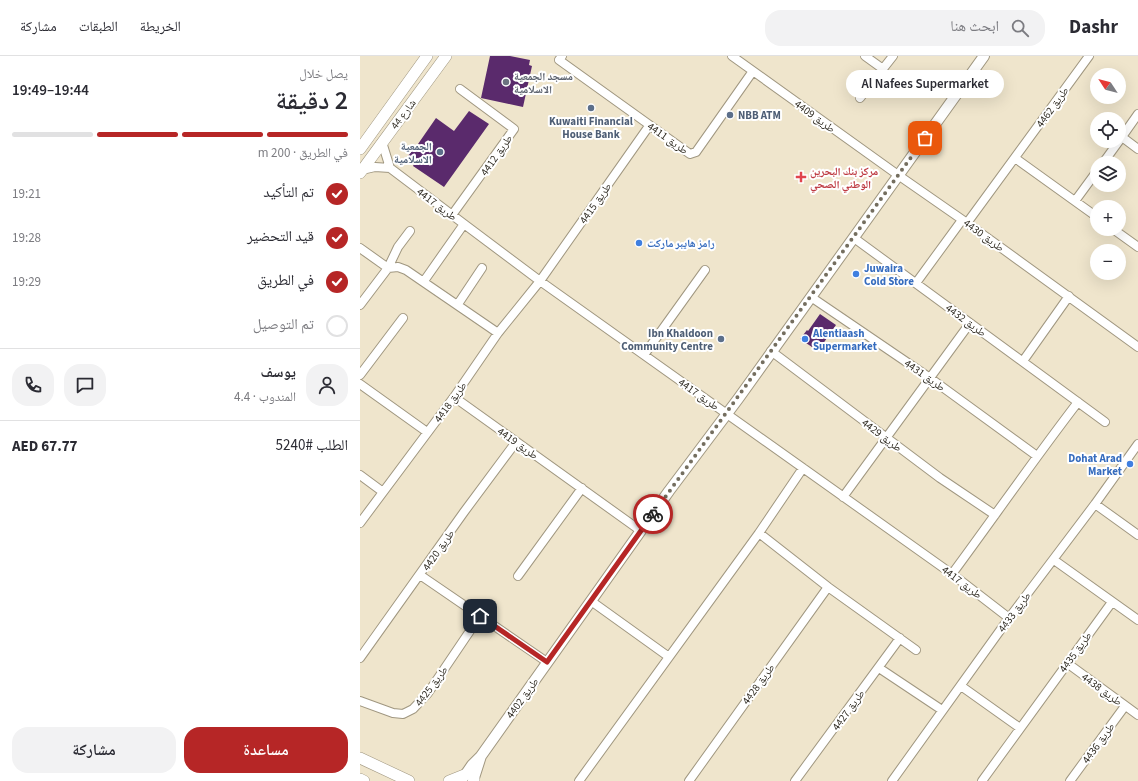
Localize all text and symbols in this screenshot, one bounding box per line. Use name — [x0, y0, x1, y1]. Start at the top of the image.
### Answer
search box — [765, 10, 1045, 46]
text: Dashr — [1069, 14, 1118, 41]
text: ابحث هنا — [950, 16, 999, 37]
text: مشاركة — [20, 17, 57, 37]
text: الطبقات — [79, 17, 118, 37]
text: الخريطة — [140, 17, 181, 37]
icon: search — [1009, 17, 1031, 39]
text: يصل خلال — [299, 65, 348, 83]
north arrow — [1090, 68, 1126, 104]
map controls — [1090, 68, 1126, 280]
place label: مسجد الجمعية الاسلامية — [514, 69, 573, 97]
callout: Al Nafees Supermarket — [846, 70, 1004, 98]
text: Al Nafees Supermarket — [861, 75, 989, 93]
marker: مسجد الجمعية الاسلامية — [501, 77, 511, 87]
text: 19:44–19:49 — [12, 80, 89, 101]
text: 2 دقيقة — [275, 82, 348, 119]
street label: طريق 4462 — [1033, 84, 1072, 131]
street label: شارع 44 — [387, 96, 420, 132]
street label: طريق 4409 — [791, 97, 838, 136]
marker: Kuwaiti Financial House Bank — [586, 103, 596, 113]
place label: NBB ATM — [738, 108, 781, 123]
marker: NBB ATM — [725, 110, 735, 120]
button: locate — [1090, 112, 1126, 148]
place label: Kuwaiti Financial House Bank — [549, 114, 634, 142]
street label: طريق 4411 — [644, 119, 691, 158]
pin — [908, 121, 942, 155]
icon: bag — [914, 127, 936, 149]
street label: طريق 4412 — [477, 132, 516, 179]
place label: الجمعية الاسلامية — [394, 139, 432, 167]
text: في الطريق · 200 m — [258, 144, 348, 162]
marker: الجمعية الاسلامية — [435, 147, 445, 157]
button: layers — [1090, 156, 1126, 192]
place label: مركز بنك البحرين الوطني الصحي — [810, 164, 878, 193]
marker: مركز بنك البحرين الوطني الصحي — [795, 171, 807, 183]
street label: طريق 4415 — [576, 180, 615, 227]
text: تم التأكيد — [263, 182, 314, 203]
icon: check — [326, 183, 348, 205]
street label: طريق 4417 — [414, 184, 460, 224]
text: 19:21 — [12, 185, 41, 203]
button: + — [1090, 200, 1126, 236]
street label: طريق 4430 — [960, 216, 1007, 255]
text: قيد التحضير — [247, 226, 314, 247]
icon: check — [326, 227, 348, 249]
text: 19:28 — [12, 229, 41, 247]
place label: رامز هايبر ماركت — [647, 236, 715, 251]
marker: رامز هايبر ماركت — [634, 238, 644, 248]
button: − — [1090, 244, 1126, 280]
place label: Juwaira Cold Store — [864, 261, 914, 289]
marker: Juwaira Cold Store — [851, 269, 861, 279]
text: في الطريق — [257, 270, 314, 291]
icon: check — [326, 271, 348, 293]
text: 19:29 — [12, 273, 41, 291]
street label: طريق 4432 — [942, 301, 989, 340]
text: تم التوصيل — [253, 314, 314, 335]
place label: Ibn Khaldoon Community Centre — [621, 326, 713, 354]
place label: Alentiaash Supermarket — [812, 326, 878, 354]
marker: Ibn Khaldoon Community Centre — [716, 334, 726, 344]
marker: Alentiaash Supermarket — [800, 334, 810, 344]
street label: طريق 4431 — [901, 356, 948, 395]
text: يوسف — [261, 362, 296, 383]
button: phone — [12, 364, 54, 406]
button: chat — [64, 364, 106, 406]
button: person — [306, 364, 348, 406]
street label: طريق 4417 — [675, 375, 722, 414]
street label: طريق 4418 — [431, 379, 470, 426]
text: المندوب · 4.4 — [234, 388, 296, 406]
street label: طريق 4429 — [859, 415, 905, 455]
street label: طريق 4419 — [494, 424, 541, 463]
text: الطلب #5240 — [276, 435, 348, 456]
text: AED 67.77 — [12, 436, 78, 457]
place label: Dohat Arad Market — [1068, 451, 1123, 479]
marker: Dohat Arad Market — [1125, 459, 1135, 469]
courier — [633, 494, 673, 534]
icon: bike — [642, 503, 664, 525]
street label: طريق 4420 — [419, 527, 458, 574]
street label: طريق 4417 — [939, 562, 985, 602]
street label: طريق 4433 — [994, 589, 1034, 635]
pin — [463, 599, 497, 633]
icon: home — [469, 605, 491, 627]
street label: طريق 4435 — [1056, 629, 1095, 676]
street label: طريق 4428 — [739, 661, 778, 708]
street label: طريق 4425 — [411, 663, 451, 709]
street label: طريق 4438 — [1078, 670, 1125, 709]
street label: طريق 4402 — [503, 675, 542, 722]
street label: طريق 4427 — [829, 687, 868, 734]
street label: طريق 4436 — [1079, 720, 1118, 767]
button: مشاركة — [12, 727, 176, 773]
button: مساعدة — [184, 727, 348, 773]

